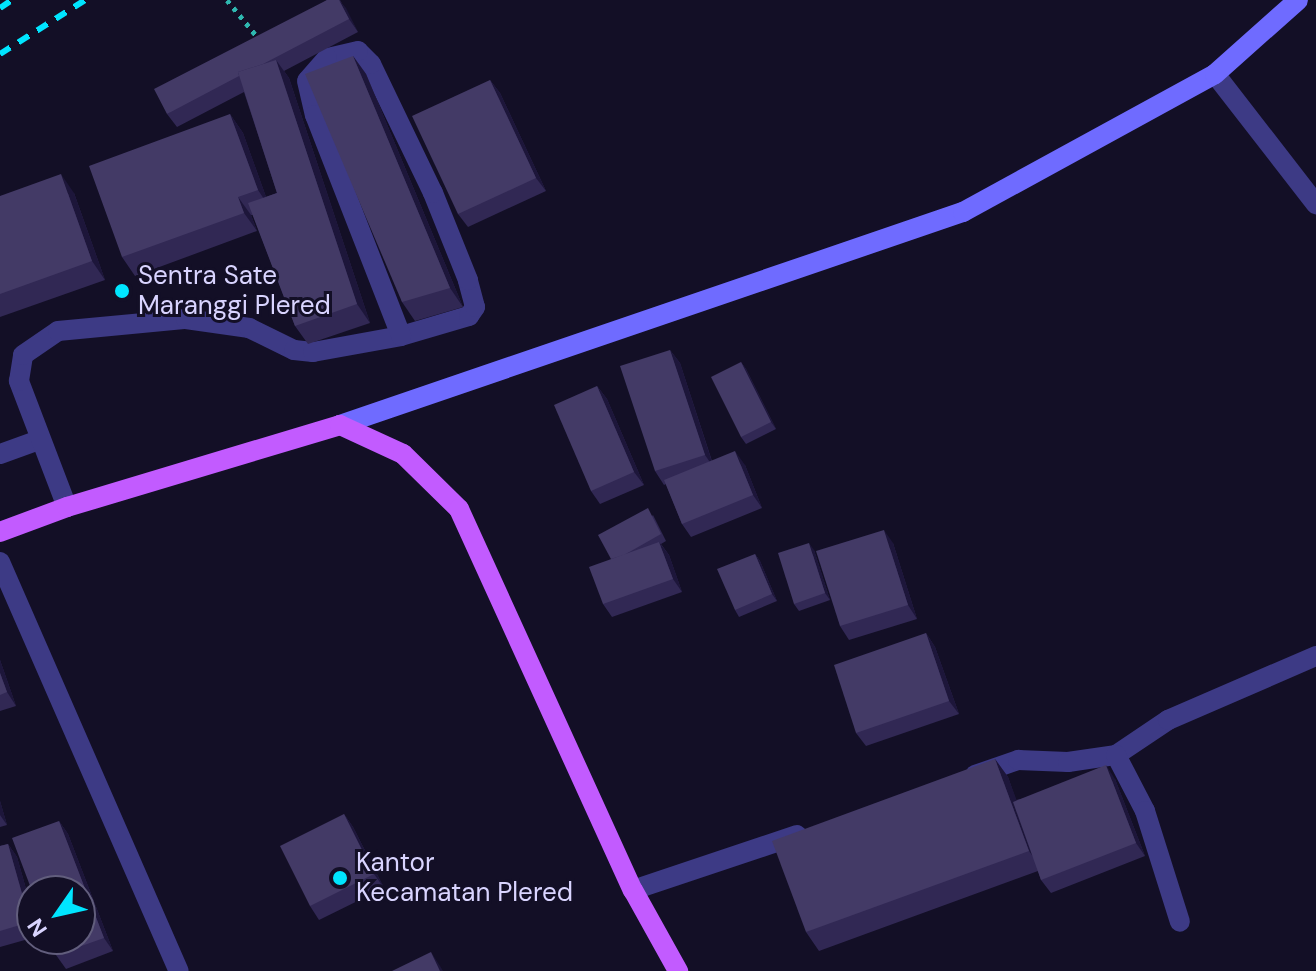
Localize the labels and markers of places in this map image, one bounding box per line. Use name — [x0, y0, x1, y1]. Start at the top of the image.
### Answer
place label: Sentra Sate Maranggi Plered — [138, 260, 331, 322]
marker: Sentra Sate Maranggi Plered — [113, 282, 131, 300]
place label: Kantor Kecamatan Plered — [356, 847, 573, 908]
marker: Kantor Kecamatan Plered — [331, 869, 349, 887]

